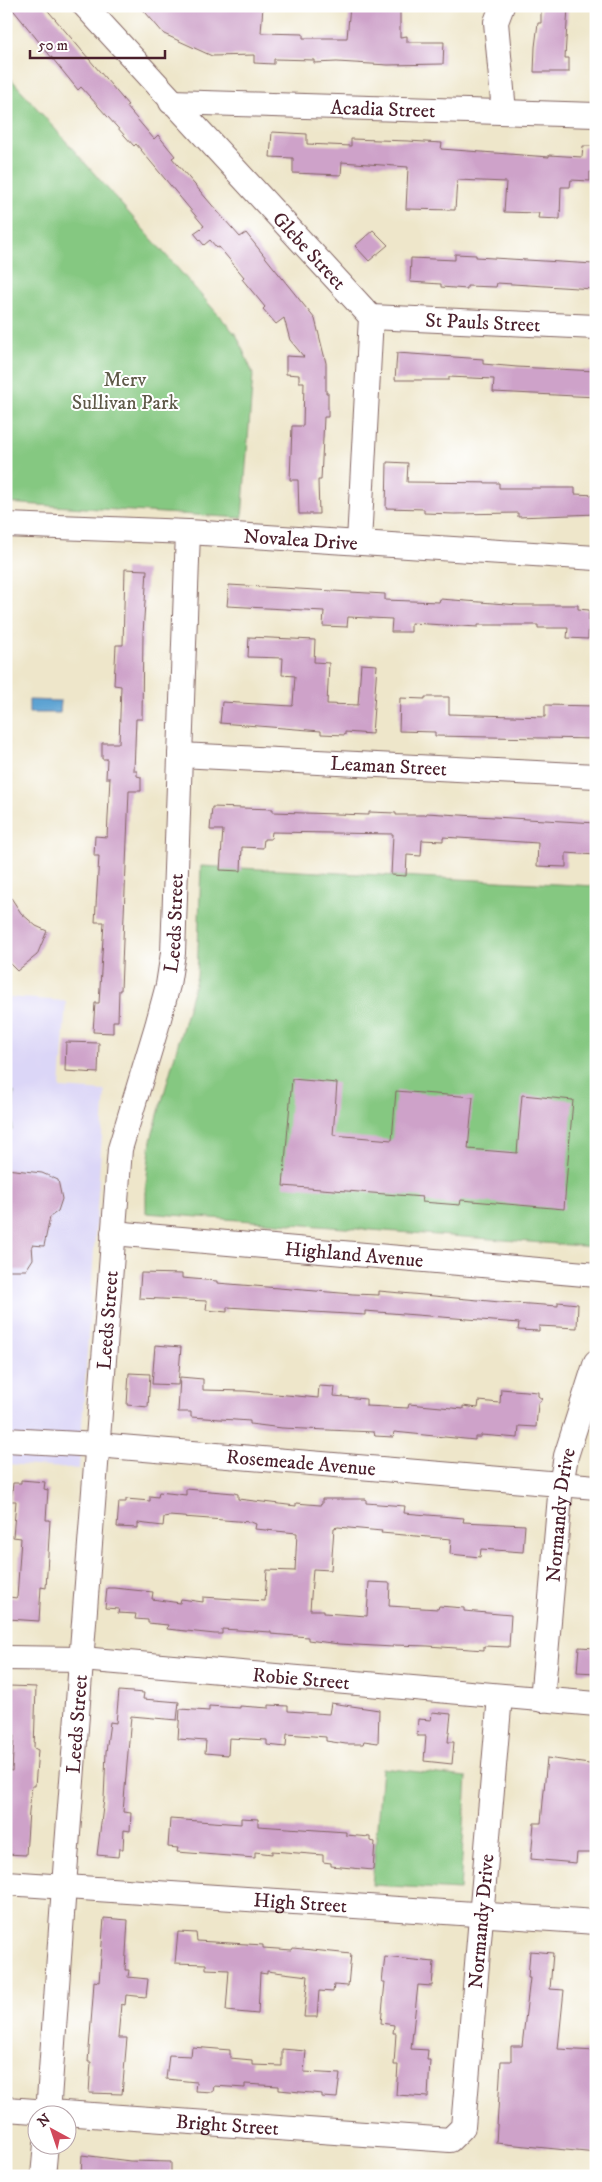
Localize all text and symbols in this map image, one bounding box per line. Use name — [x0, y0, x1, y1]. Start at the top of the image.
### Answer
scale bar — [30, 28, 165, 60]
text: 50 m — [38, 36, 68, 55]
street label: Acadia Street — [330, 96, 436, 124]
street label: Glebe Street — [266, 207, 351, 296]
street label: St Pauls Street — [425, 308, 541, 339]
park label: Merv Sullivan Park — [72, 368, 178, 416]
street label: Novalea Drive — [243, 525, 359, 557]
street label: Leaman Street — [330, 752, 448, 782]
street label: Leeds Street — [159, 873, 190, 975]
street label: Highland Avenue — [284, 1237, 424, 1274]
street label: Leeds Street — [92, 1270, 125, 1371]
street label: Rosemeade Avenue — [225, 1445, 377, 1482]
street label: Normandy Drive — [541, 1445, 582, 1583]
street label: Robie Street — [251, 1663, 351, 1696]
street label: Leeds Street — [62, 1674, 94, 1775]
street label: Normandy Drive — [464, 1853, 500, 1990]
street label: High Street — [253, 1888, 348, 1920]
north arrow — [28, 2104, 78, 2154]
text: N — [34, 2110, 55, 2131]
street label: Bright Street — [175, 2110, 280, 2142]

